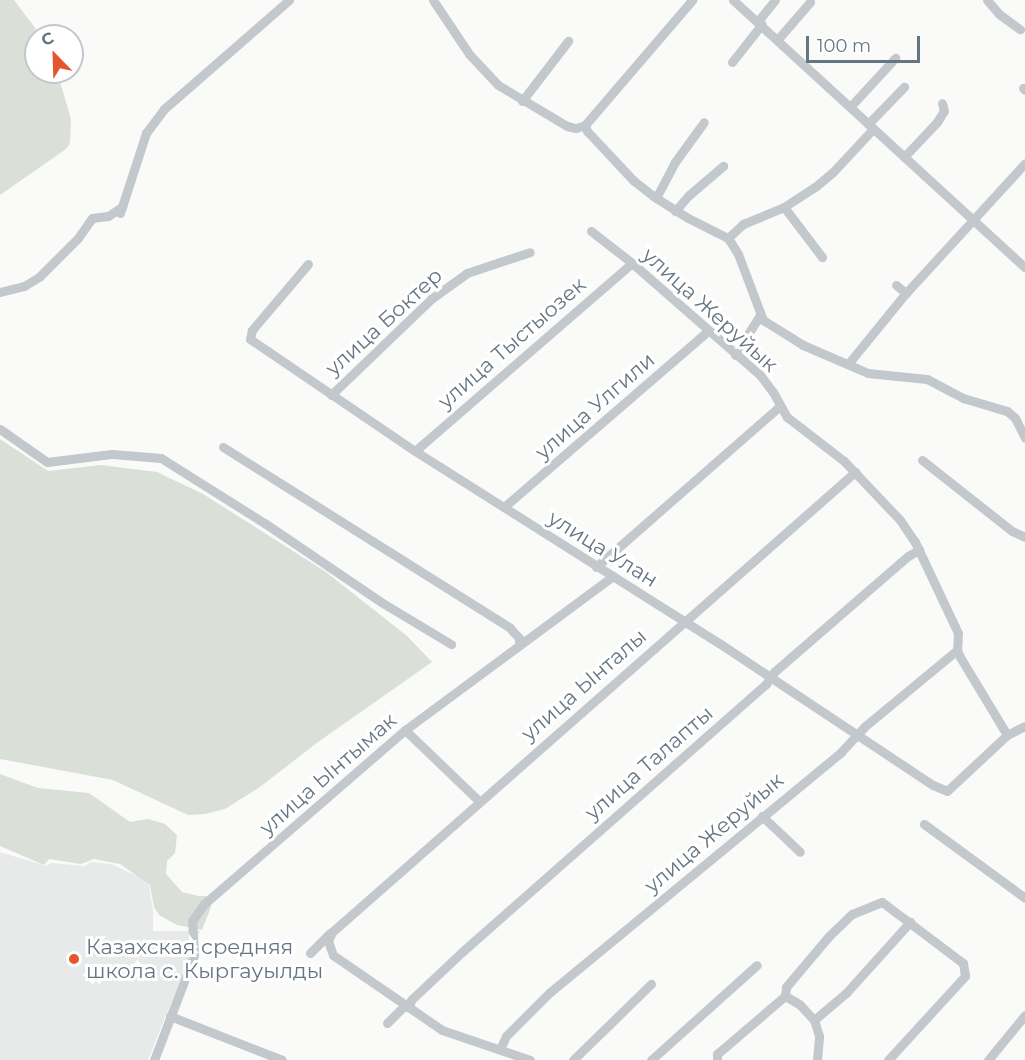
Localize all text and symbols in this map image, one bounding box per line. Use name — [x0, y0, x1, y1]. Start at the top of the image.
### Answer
north arrow — [24, 24, 84, 84]
scale bar — [809, 24, 923, 62]
text: С — [38, 28, 57, 50]
text: 100 m — [817, 35, 871, 57]
street label: улица Жеруйык — [637, 243, 783, 377]
street label: улица Боктер — [320, 263, 448, 381]
street label: улица Тыстыозек — [433, 272, 591, 414]
street label: улица Улгили — [530, 347, 660, 465]
street label: улица Улан — [544, 505, 662, 593]
street label: улица Ынталы — [516, 624, 652, 746]
street label: улица Талапты — [580, 701, 718, 825]
street label: улица Ынтымак — [254, 708, 402, 840]
street label: улица Жеруйык — [639, 768, 789, 898]
place label: Казахская средняя школа с. Кыргауылды — [86, 934, 323, 984]
marker: Казахская средняя школа с. Кыргауылды — [67, 952, 81, 966]

